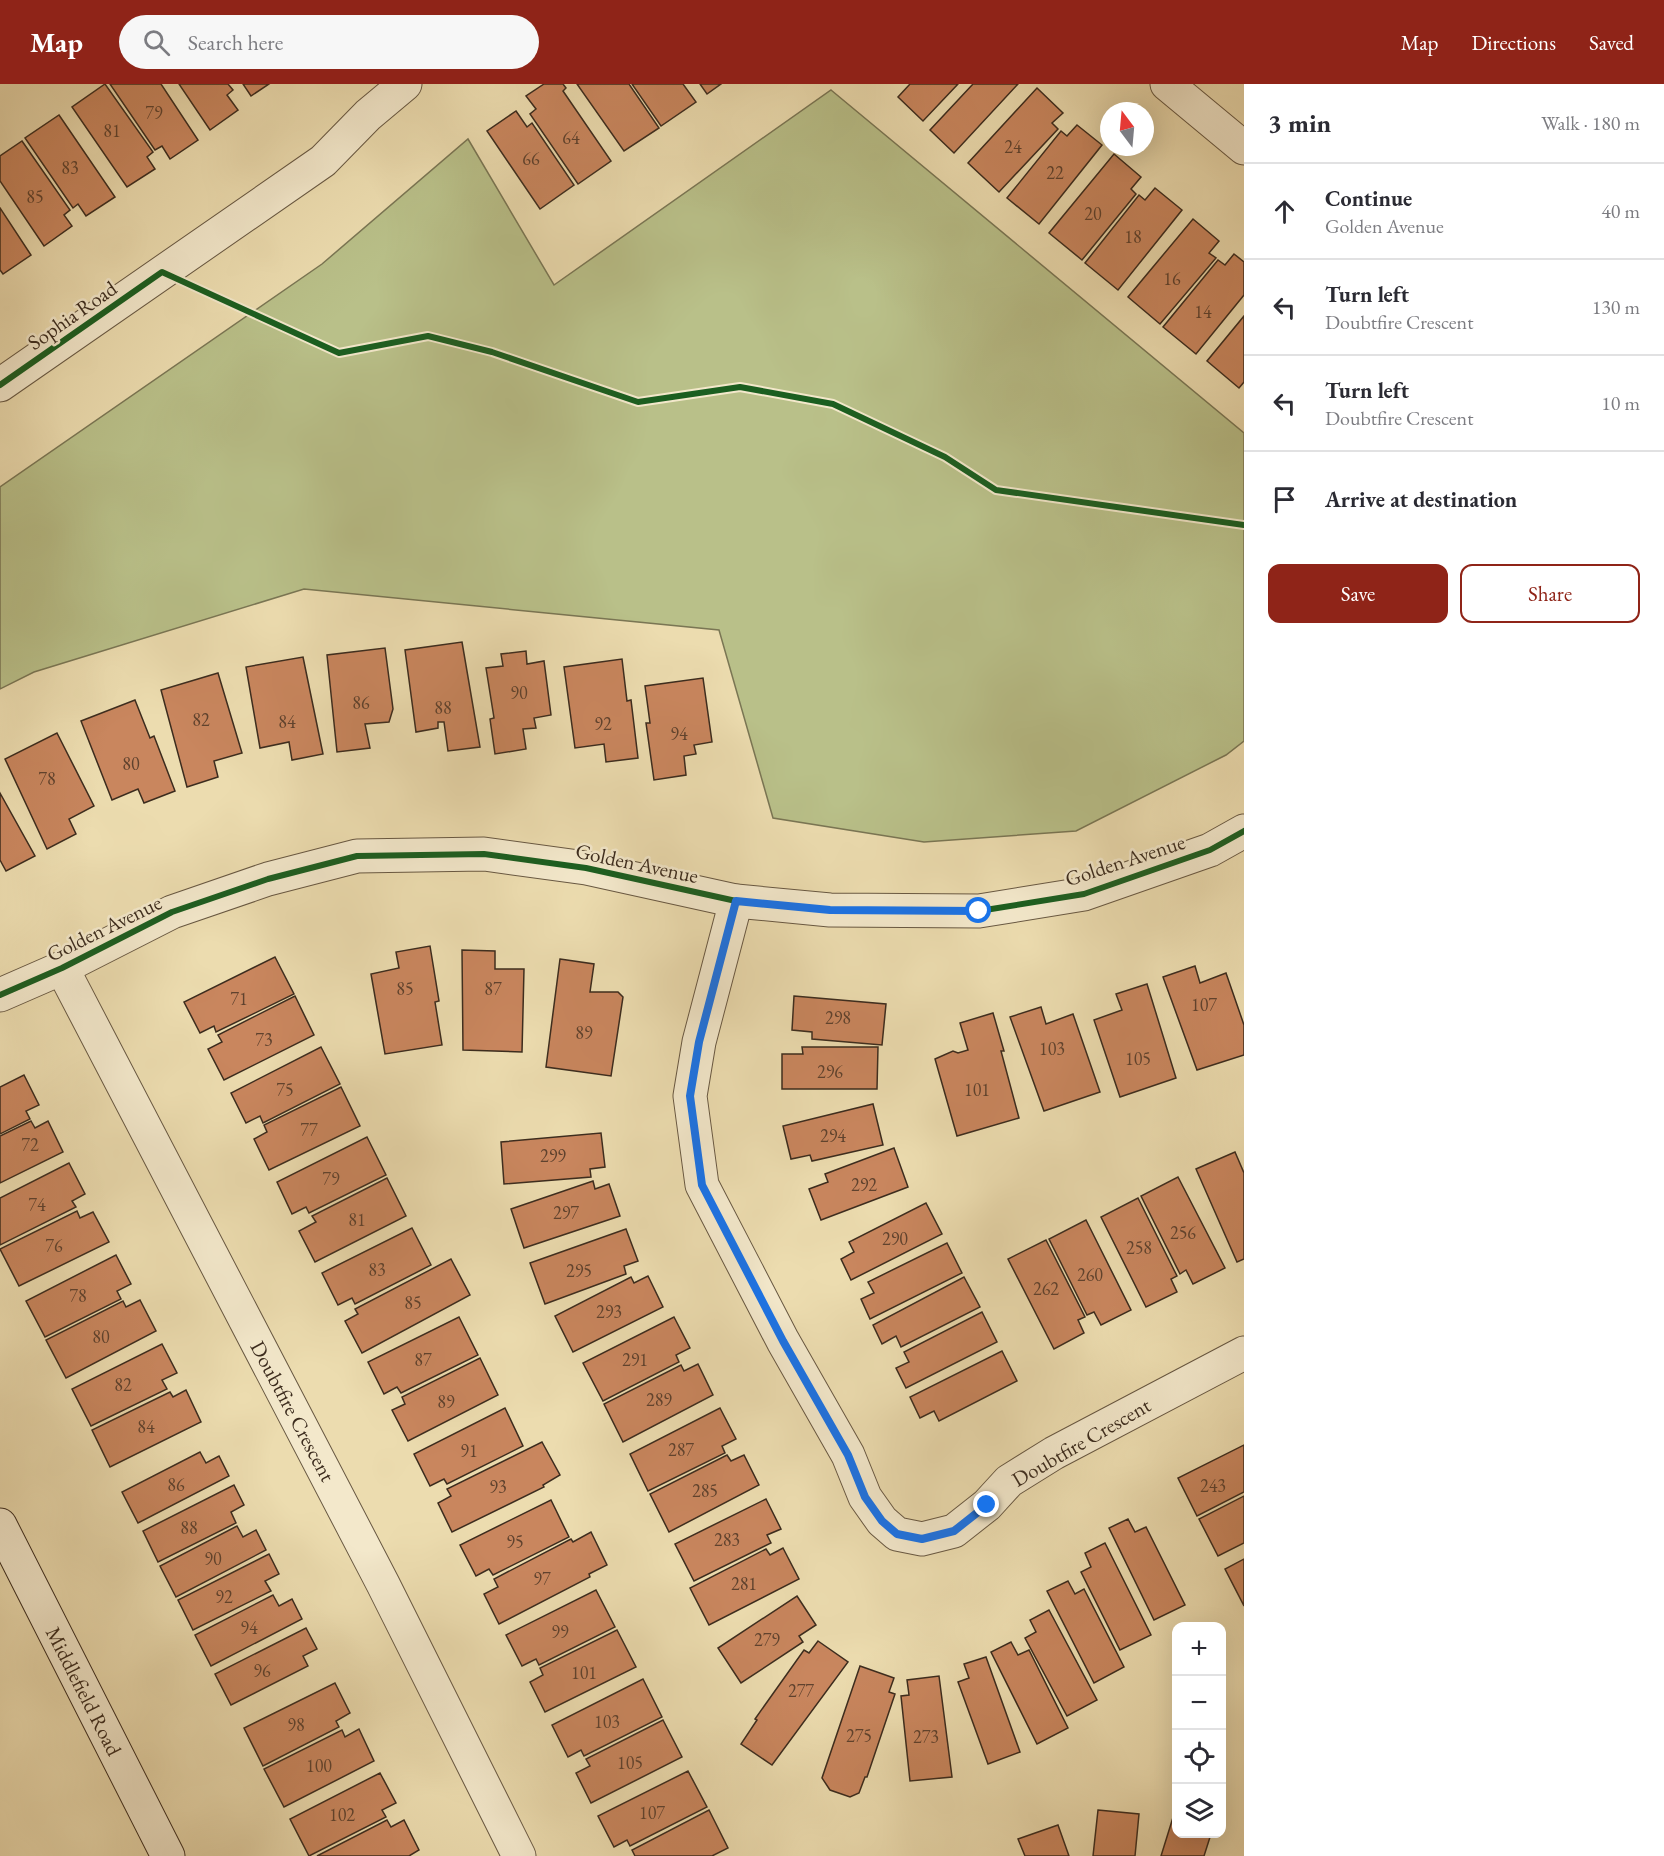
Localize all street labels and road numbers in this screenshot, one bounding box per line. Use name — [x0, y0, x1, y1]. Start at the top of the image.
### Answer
street label: Sophia Road — [22, 274, 122, 356]
street label: Golden Avenue — [1061, 828, 1189, 892]
street label: Golden Avenue — [573, 837, 701, 889]
street label: Golden Avenue — [42, 889, 166, 967]
street label: Doubtfire Crescent — [244, 1336, 342, 1487]
street label: Doubtfire Crescent — [1007, 1391, 1156, 1493]
street label: Middlefield Road — [40, 1622, 128, 1760]

